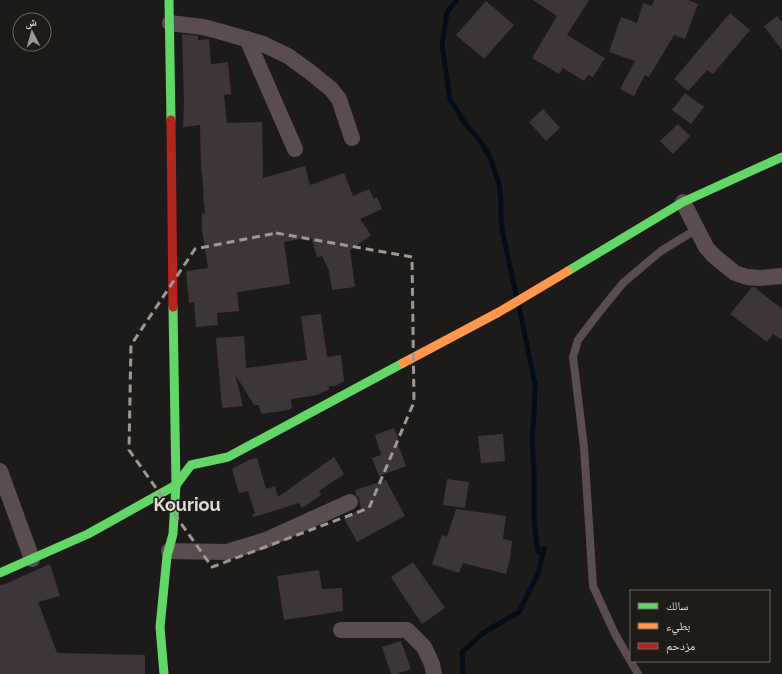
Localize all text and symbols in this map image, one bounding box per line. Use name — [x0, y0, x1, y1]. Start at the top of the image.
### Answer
north arrow — [12, 12, 52, 52]
text: ش — [25, 15, 38, 31]
district label: Kouriou — [153, 494, 221, 515]
legend — [630, 590, 770, 662]
text: سالك — [666, 599, 688, 613]
text: بطيء — [666, 619, 690, 636]
text: مزدحم — [666, 639, 695, 654]

